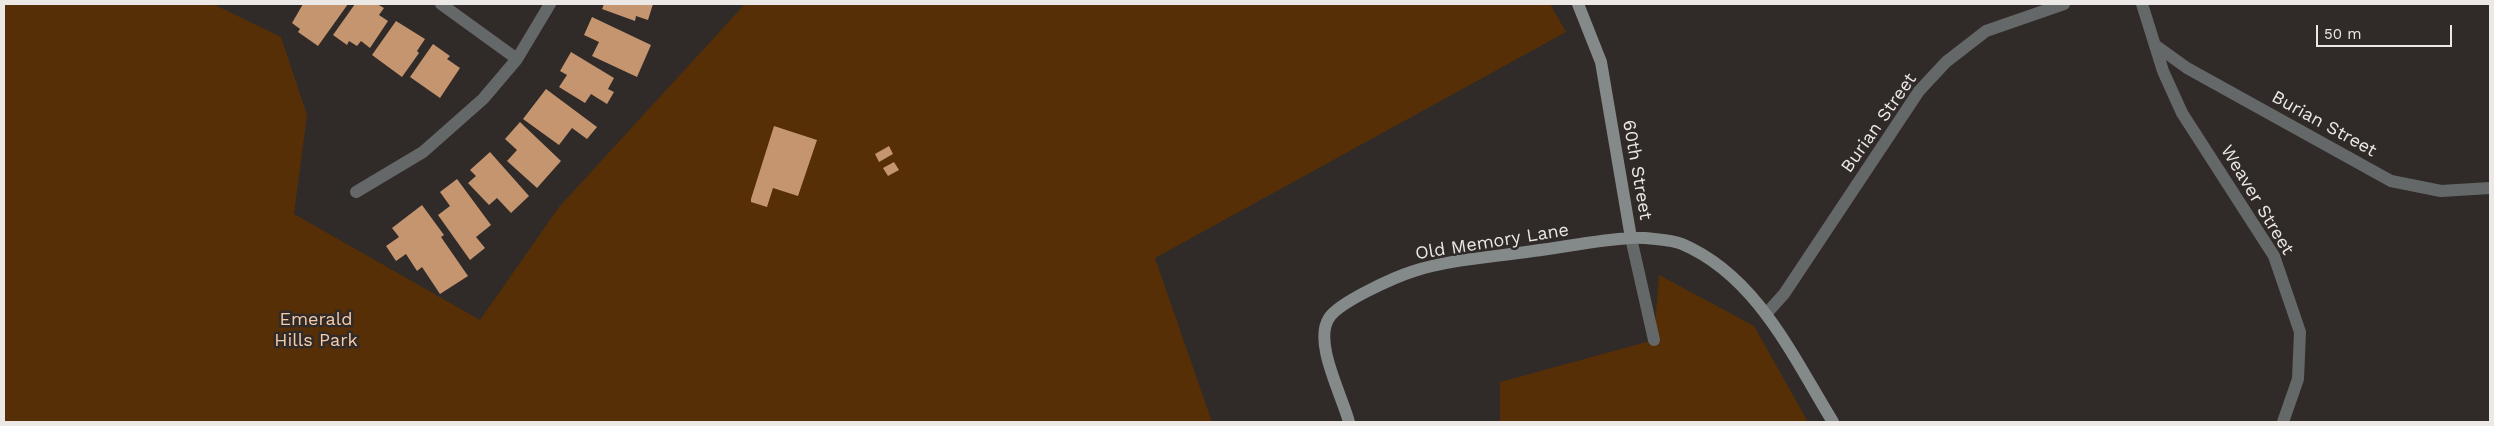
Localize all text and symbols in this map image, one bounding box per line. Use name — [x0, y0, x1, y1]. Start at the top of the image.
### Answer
scale bar — [2319, 15, 2455, 47]
text: 50 m — [2324, 25, 2361, 43]
street label: Burian Street — [1837, 69, 1921, 177]
street label: Burian Street — [2268, 86, 2380, 162]
street label: 60th Street — [1618, 118, 1656, 222]
street label: Weaver Street — [2216, 141, 2298, 259]
street label: Old Memory Lane — [1414, 219, 1570, 265]
park label: Emerald Hills Park — [274, 309, 358, 352]

